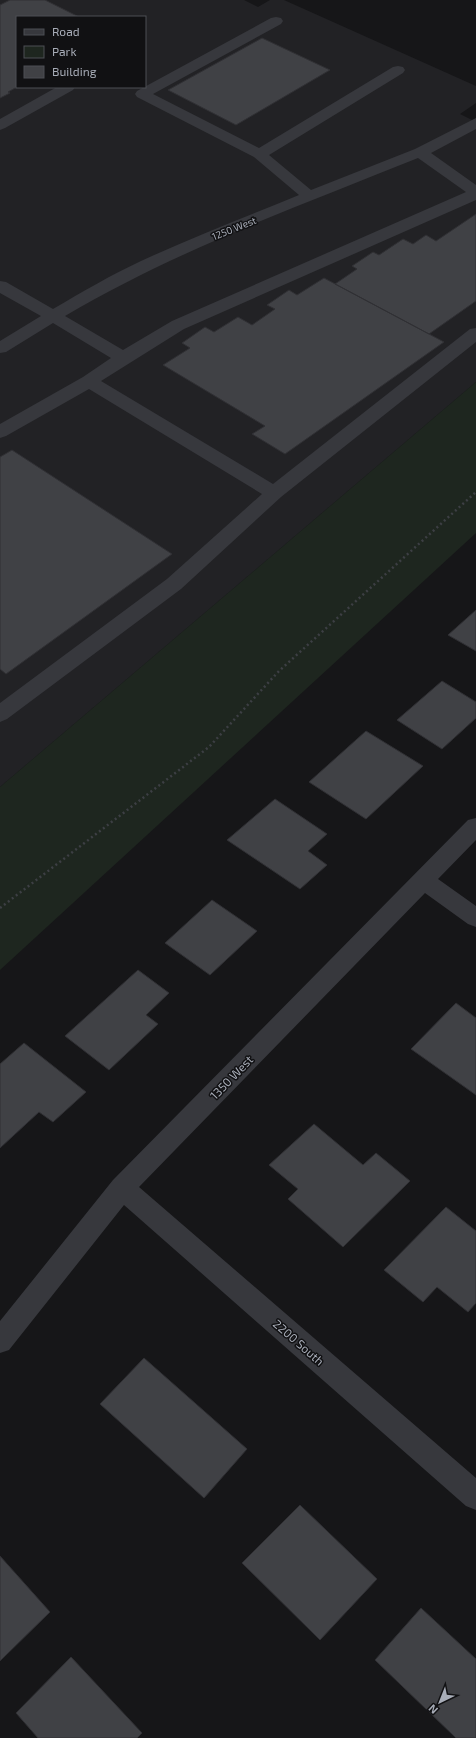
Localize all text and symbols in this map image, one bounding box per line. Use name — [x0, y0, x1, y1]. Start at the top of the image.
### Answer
legend — [16, 16, 146, 88]
text: Road — [52, 24, 80, 38]
text: Park — [52, 44, 77, 58]
text: Building — [52, 64, 97, 78]
street label: 1250 West — [210, 214, 258, 242]
street label: 1350 West — [207, 1052, 256, 1102]
street label: 2200 South — [271, 1316, 327, 1368]
north arrow — [420, 1682, 460, 1722]
text: N — [425, 1702, 440, 1717]

